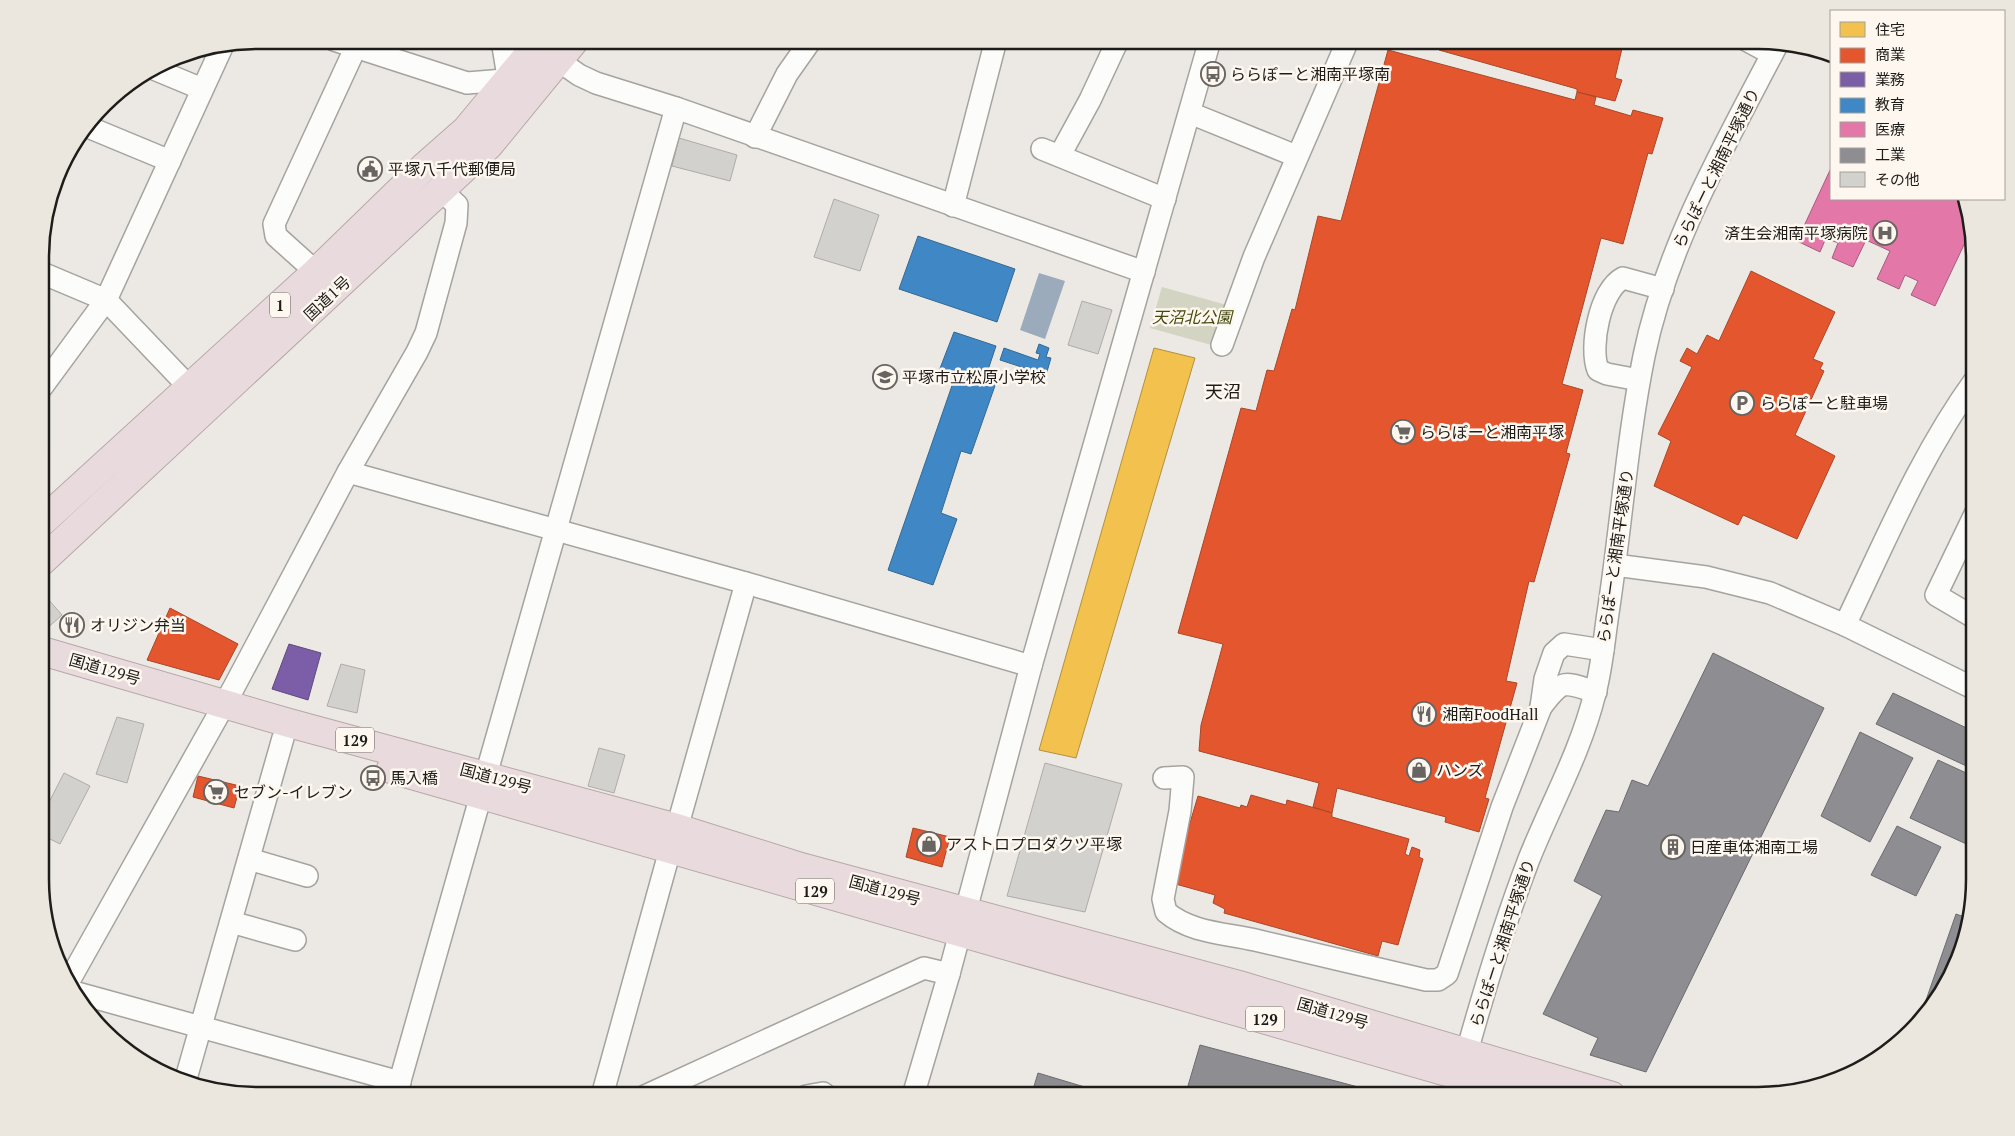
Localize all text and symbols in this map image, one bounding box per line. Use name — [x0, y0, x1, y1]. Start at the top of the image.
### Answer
legend — [1830, 10, 2005, 200]
text: 住宅 — [1875, 19, 1905, 39]
text: 商業 — [1875, 44, 1905, 64]
bus stop icon: ららぽーと湘南平塚南 — [1200, 61, 1226, 87]
place label: ららぽーと湘南平塚南 — [1230, 63, 1390, 85]
text: 業務 — [1875, 69, 1905, 89]
street label: ららぽーと湘南平塚通り — [1668, 84, 1764, 252]
text: 教育 — [1875, 94, 1905, 114]
text: 医療 — [1875, 119, 1905, 139]
text: 工業 — [1875, 144, 1905, 164]
public building icon: 平塚八千代郵便局 — [357, 156, 383, 182]
place label: 平塚八千代郵便局 — [388, 158, 516, 180]
text: その他 — [1875, 169, 1920, 189]
hospital icon: 済生会湘南平塚病院 — [1872, 220, 1898, 246]
place label: 済生会湘南平塚病院 — [1724, 222, 1868, 244]
street label: 国道1号 — [299, 271, 355, 325]
road number: 1 — [270, 292, 290, 318]
park label: 天沼北公園 — [1152, 306, 1234, 328]
school or university icon: 平塚市立松原小学校 — [872, 364, 898, 390]
place label: 平塚市立松原小学校 — [902, 366, 1046, 388]
district label: 天沼 — [1205, 379, 1241, 403]
parking icon: ららぽーと駐車場 — [1729, 390, 1755, 416]
place label: ららぽーと駐車場 — [1760, 392, 1888, 414]
supermarket icon: ららぽーと湘南平塚 — [1390, 419, 1416, 445]
place label: ららぽーと湘南平塚 — [1420, 421, 1564, 443]
street label: ららぽーと湘南平塚通り — [1592, 467, 1638, 645]
restaurant icon: オリジン弁当 — [59, 612, 85, 638]
place label: オリジン弁当 — [90, 614, 186, 636]
street label: 国道129号 — [67, 648, 143, 690]
restaurant icon: 湘南FoodHall — [1411, 701, 1437, 727]
place label: 湘南FoodHall — [1442, 703, 1539, 725]
road number: 129 — [336, 728, 374, 752]
shop icon: ハンズ — [1406, 757, 1432, 783]
street label: 国道129号 — [458, 758, 534, 798]
place label: ハンズ — [1436, 759, 1484, 781]
bus stop icon: 馬入橋 — [360, 765, 386, 791]
place label: 馬入橋 — [390, 767, 438, 789]
supermarket icon: セブン-イレブン — [203, 779, 229, 805]
place label: セブン-イレブン — [234, 781, 353, 803]
shop icon: アストロプロダクツ平塚 — [916, 831, 942, 857]
place label: アストロプロダクツ平塚 — [946, 833, 1122, 855]
building icon: 日産車体湘南工場 — [1660, 834, 1686, 860]
place label: 日産車体湘南工場 — [1690, 836, 1818, 858]
street label: ららぽーと湘南平塚通り — [1464, 856, 1540, 1030]
street label: 国道129号 — [847, 870, 923, 910]
road number: 129 — [796, 878, 834, 904]
street label: 国道129号 — [1295, 992, 1371, 1034]
road number: 129 — [1246, 1006, 1284, 1032]

